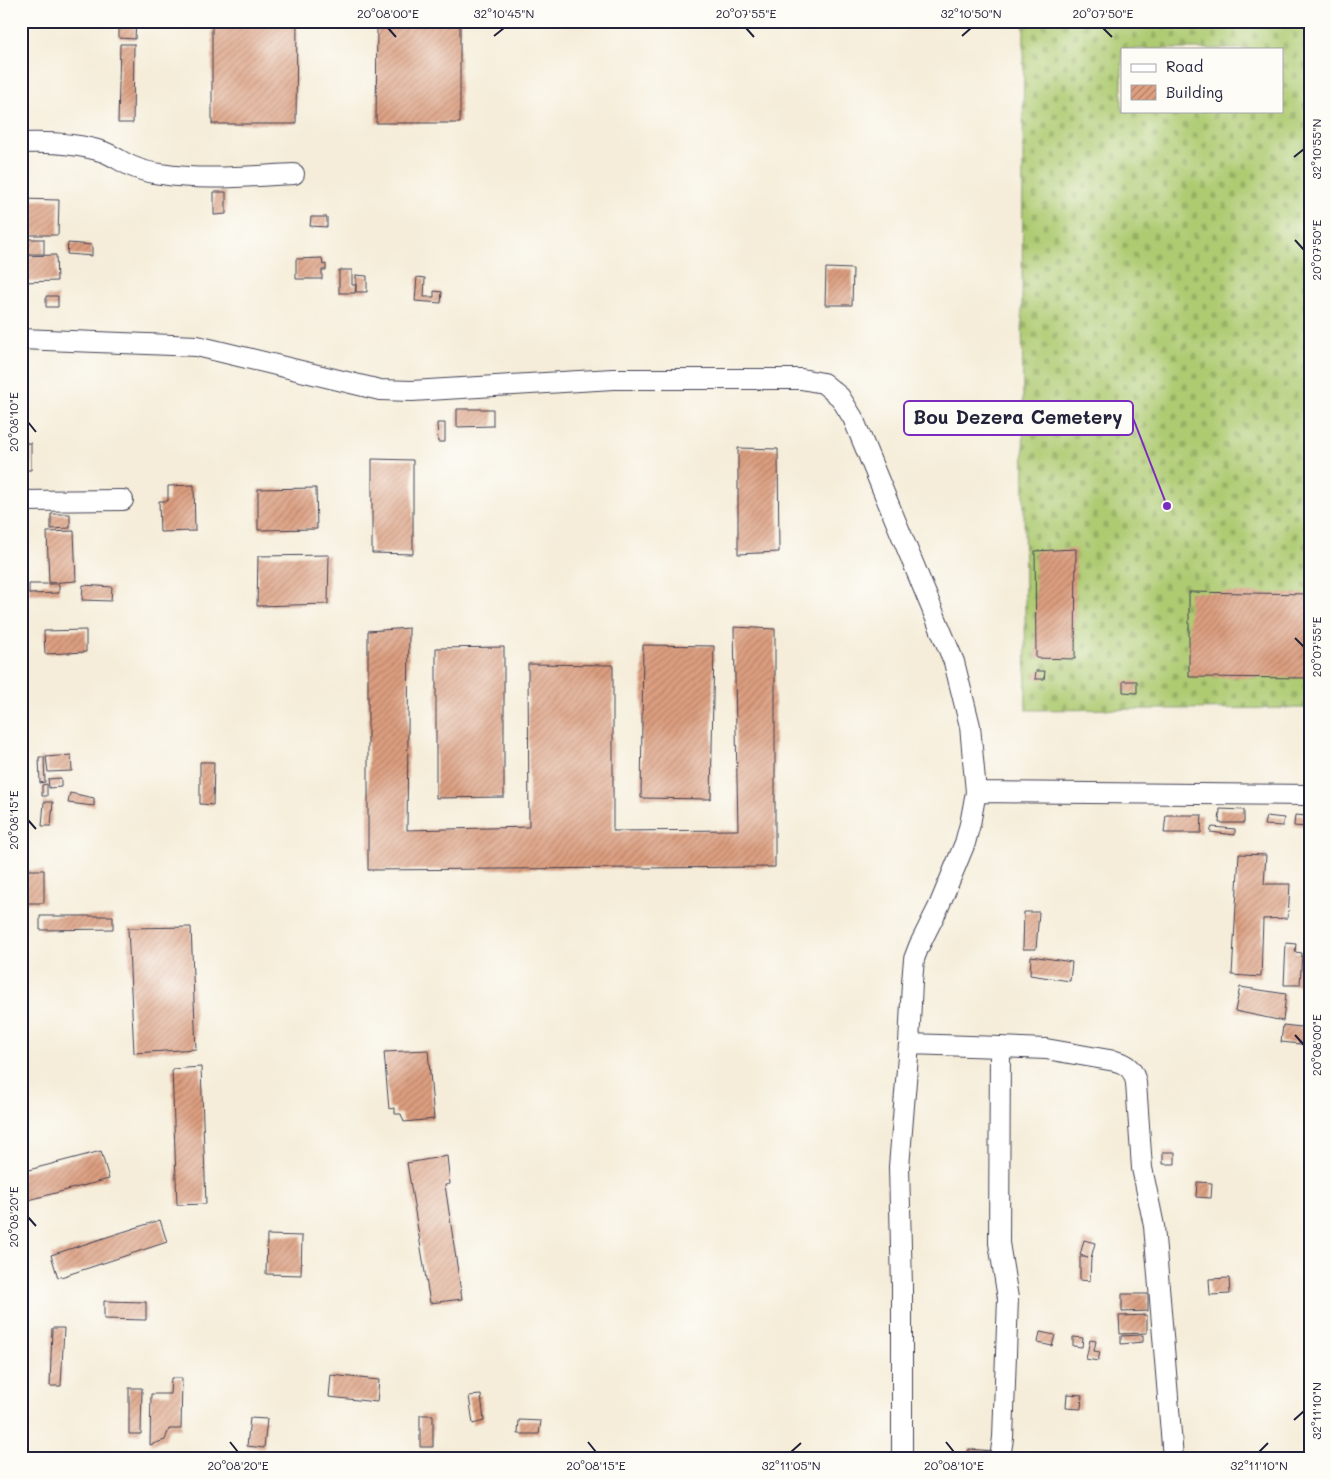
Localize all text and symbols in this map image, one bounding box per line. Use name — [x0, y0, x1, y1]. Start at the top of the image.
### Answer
text: 20°08'00"E — [357, 5, 419, 21]
text: 32°10'45"N — [474, 5, 534, 21]
text: 20°07'55"E — [716, 5, 776, 21]
text: 32°10'50"N — [940, 5, 1002, 21]
text: 20°07'50"E — [1073, 5, 1134, 21]
legend — [1121, 48, 1284, 112]
text: Road — [1166, 56, 1203, 76]
text: Building — [1166, 82, 1223, 102]
text: 32°10'55"N — [1308, 119, 1324, 179]
text: 20°07'50"E — [1308, 219, 1324, 280]
text: 20°08'10"E — [5, 392, 21, 452]
callout: Bou Dezera Cemetery — [904, 401, 1133, 435]
text: Bou Dezera Cemetery — [913, 404, 1123, 429]
text: 20°07'55"E — [1308, 617, 1324, 677]
text: 20°08'15"E — [5, 790, 21, 850]
text: 20°08'00"E — [1308, 1014, 1324, 1076]
text: 20°08'20"E — [5, 1186, 21, 1248]
text: 32°11'10"N — [1308, 1382, 1324, 1440]
text: 20°08'20"E — [207, 1457, 269, 1473]
text: 20°08'15"E — [566, 1457, 626, 1473]
text: 32°11'05"N — [761, 1457, 821, 1473]
text: 20°08'10"E — [924, 1457, 984, 1473]
text: 32°11'10"N — [1230, 1457, 1288, 1473]

